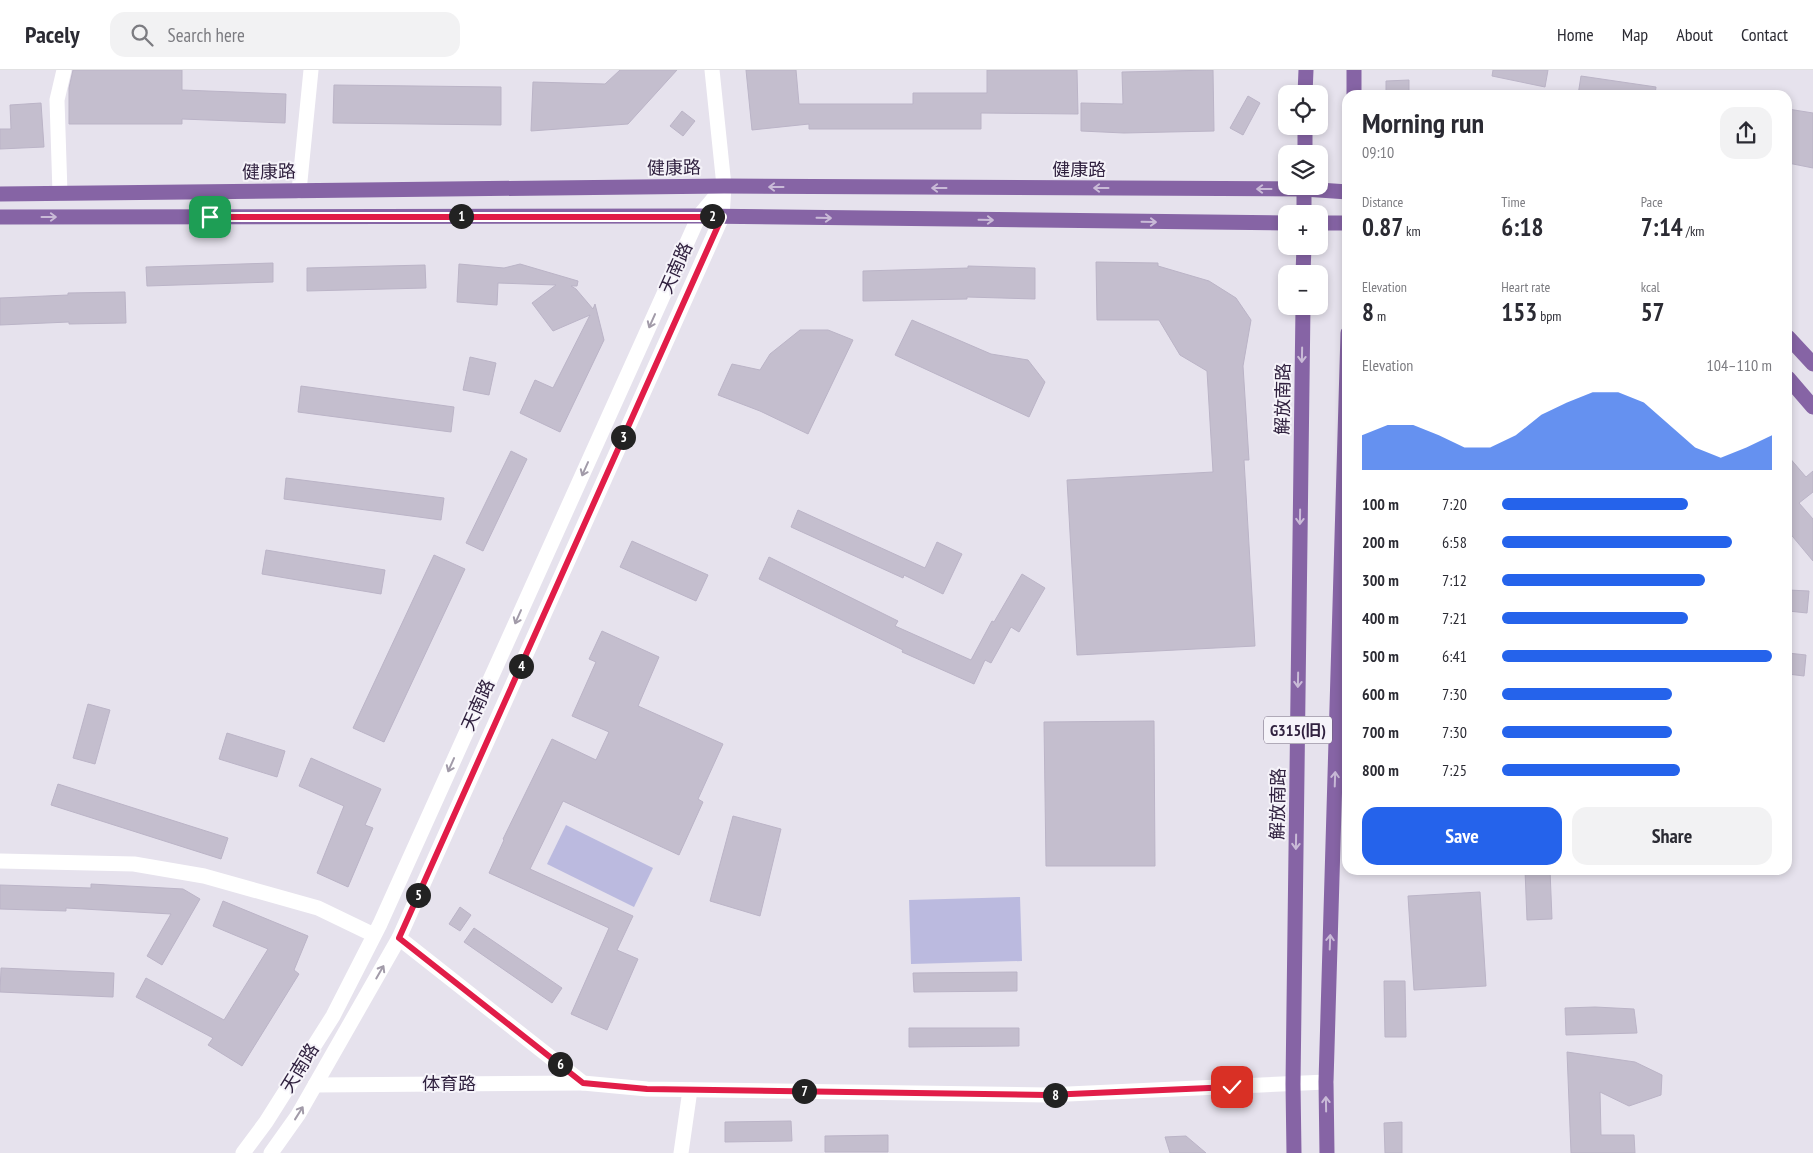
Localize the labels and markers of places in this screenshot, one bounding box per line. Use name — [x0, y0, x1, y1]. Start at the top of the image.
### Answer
pin — [189, 196, 231, 238]
pin: 1 — [448, 204, 474, 228]
pin: 2 — [700, 204, 724, 228]
pin: 3 — [610, 424, 636, 450]
pin: 4 — [508, 654, 534, 678]
pin: 5 — [406, 882, 430, 908]
pin: 6 — [548, 1052, 572, 1076]
pin — [1211, 1066, 1253, 1108]
pin: 7 — [792, 1078, 816, 1104]
pin: 8 — [1042, 1082, 1068, 1108]

